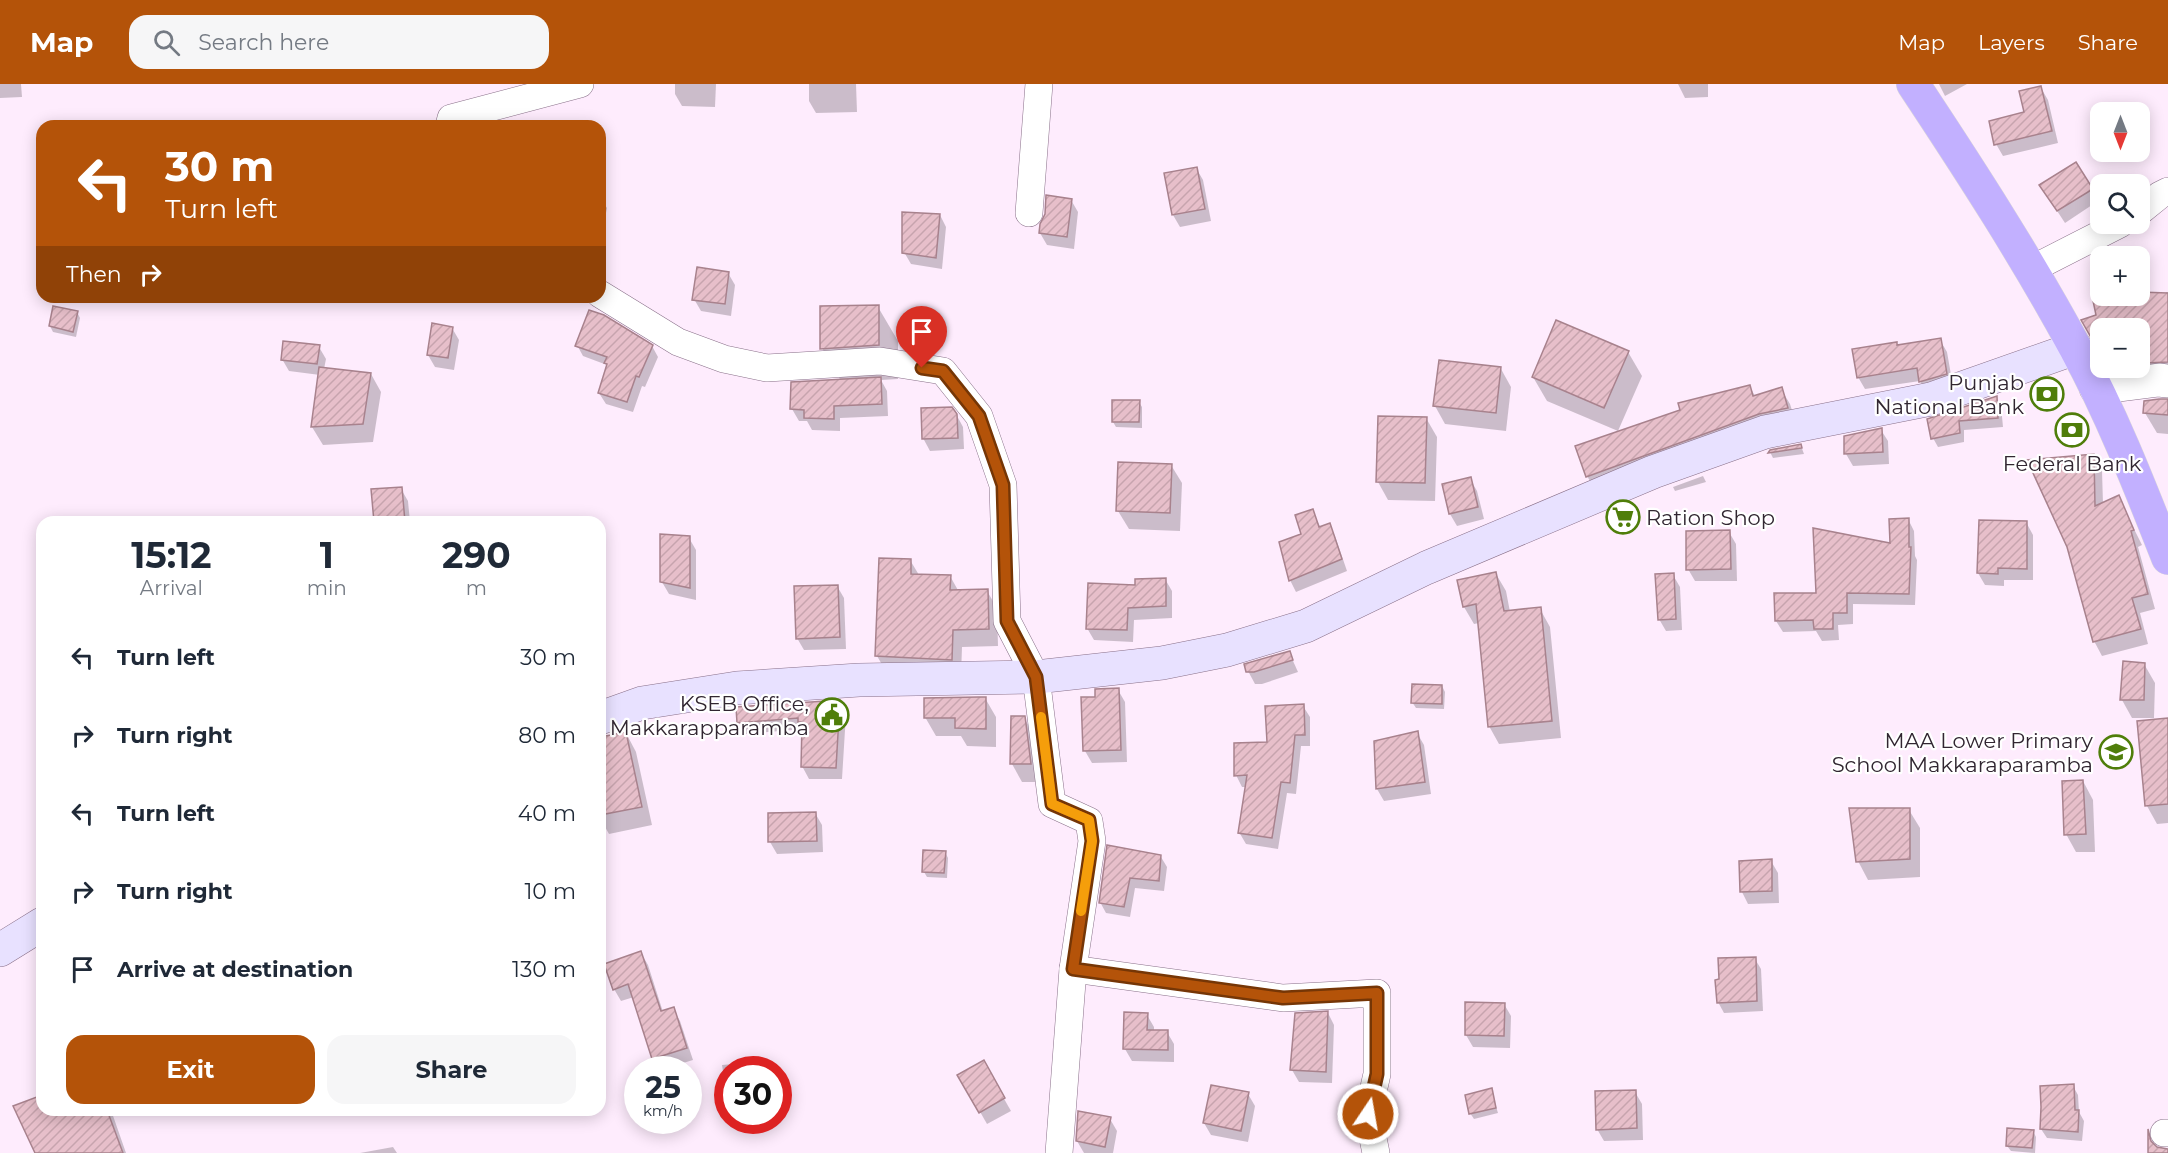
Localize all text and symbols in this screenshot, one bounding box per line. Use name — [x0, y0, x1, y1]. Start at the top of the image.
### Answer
search box — [129, 15, 549, 69]
text: Map — [30, 25, 93, 59]
icon: search — [150, 26, 183, 59]
text: Search here — [198, 29, 329, 56]
text: Map — [1898, 30, 1945, 55]
text: Layers — [1978, 30, 2045, 55]
text: Share — [2078, 30, 2138, 55]
north arrow — [2090, 102, 2150, 162]
map controls — [2090, 102, 2150, 378]
text: 30 m — [165, 140, 274, 192]
icon: left — [66, 144, 144, 222]
button: search — [2090, 174, 2150, 234]
text: Turn left — [165, 192, 278, 225]
button: + — [2090, 246, 2150, 306]
icon: right — [134, 258, 167, 291]
text: Then — [66, 261, 122, 288]
pin — [896, 306, 947, 368]
icon: arrive — [905, 315, 938, 348]
button: − — [2090, 318, 2150, 378]
place label: Punjab National Bank — [1874, 370, 2024, 419]
bank icon: Punjab National Bank — [2029, 376, 2065, 412]
bank icon: Federal Bank — [2054, 412, 2090, 448]
place label: Federal Bank — [2003, 451, 2142, 476]
supermarket icon: Ration Shop — [1605, 499, 1641, 535]
place label: Ration Shop — [1646, 505, 1775, 530]
text: 15:12 — [131, 533, 212, 577]
text: 1 — [320, 533, 334, 577]
text: 290 — [442, 533, 511, 577]
text: Arrival — [140, 576, 203, 600]
text: min — [307, 576, 347, 600]
text: m — [466, 576, 487, 600]
icon: left — [66, 641, 99, 674]
text: Turn left — [117, 644, 215, 671]
text: 30 m — [520, 644, 576, 671]
place label: KSEB Office, Makkarapparamba — [610, 691, 809, 740]
public building icon: KSEB Office, Makkarapparamba — [814, 697, 850, 733]
icon: right — [66, 719, 99, 752]
text: Turn right — [117, 722, 232, 749]
text: 80 m — [518, 722, 576, 749]
place label: MAA Lower Primary School Makkaraparamba — [1832, 728, 2094, 777]
school or university icon: MAA Lower Primary School Makkaraparamba — [2098, 734, 2134, 770]
icon: left — [66, 797, 99, 830]
text: Turn left — [117, 800, 215, 827]
text: 40 m — [518, 800, 576, 827]
icon: right — [66, 875, 99, 908]
text: Turn right — [117, 878, 232, 905]
text: 10 m — [524, 878, 576, 905]
icon: arrive — [66, 953, 99, 986]
text: Arrive at destination — [117, 956, 353, 983]
text: 130 m — [512, 956, 576, 983]
button: Exit — [66, 1035, 315, 1104]
button: Share — [327, 1035, 576, 1104]
speed limit sign: 30 — [714, 1056, 792, 1134]
text: 25 — [645, 1069, 681, 1106]
position arrow — [1336, 1082, 1400, 1146]
text: km/h — [643, 1101, 683, 1120]

